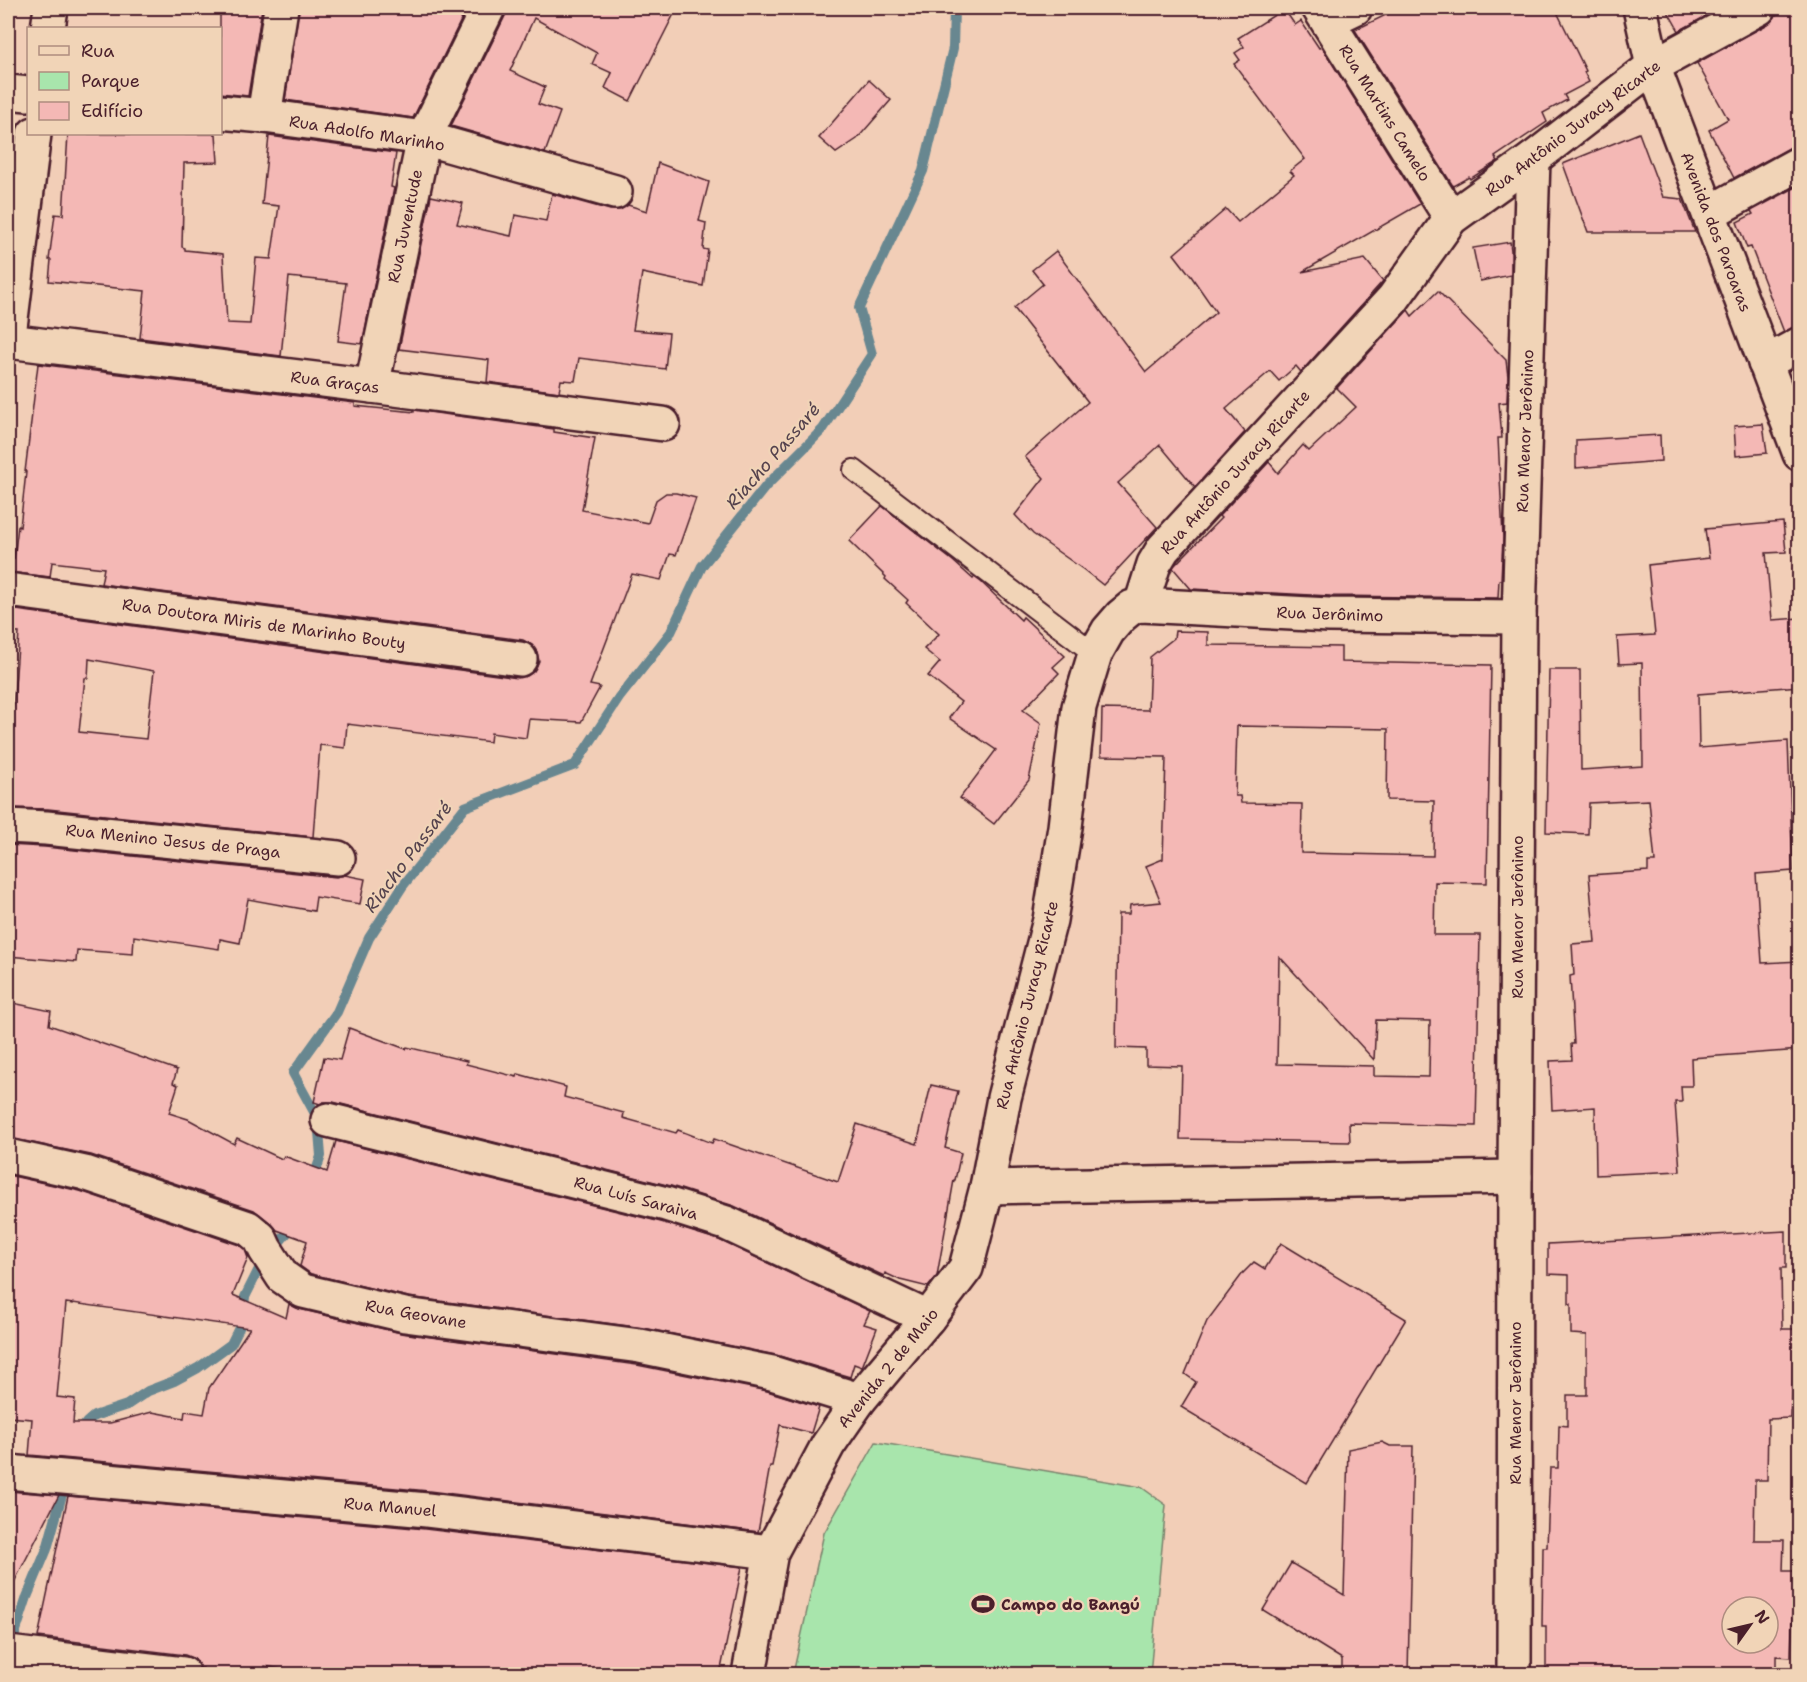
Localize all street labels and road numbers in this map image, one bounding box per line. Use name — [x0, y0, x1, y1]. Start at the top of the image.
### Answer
street label: Rua Martins Camelo — [1334, 41, 1436, 185]
street label: Rua Antônio Juracy Ricarte — [1481, 55, 1665, 201]
street label: Rua Adolfo Marinho — [288, 110, 446, 156]
street label: Avenida dos Paroaras — [1676, 149, 1756, 315]
street label: Rua Juventude — [383, 167, 427, 285]
street label: Rua Menor Jerônimo — [1512, 349, 1538, 513]
street label: Rua Graças — [289, 366, 381, 398]
street label: Rua Antônio Juracy Ricarte — [1156, 385, 1314, 559]
street label: Rua Doutora Miris de Marinho Bouty — [121, 594, 407, 654]
street label: Rua Jerônimo — [1276, 602, 1384, 626]
street label: Rua Menino Jesus de Praga — [65, 819, 282, 863]
street label: Rua Menor Jerônimo — [1507, 835, 1528, 999]
street label: Rua Antônio Juracy Ricarte — [991, 899, 1063, 1111]
street label: Rua Luís Saraiva — [572, 1171, 700, 1225]
street label: Rua Geovane — [364, 1295, 468, 1333]
street label: Avenida 2 de Maio — [833, 1304, 943, 1432]
street label: Rua Menor Jerônimo — [1505, 1321, 1526, 1485]
street label: Rua Manuel — [343, 1492, 437, 1522]

